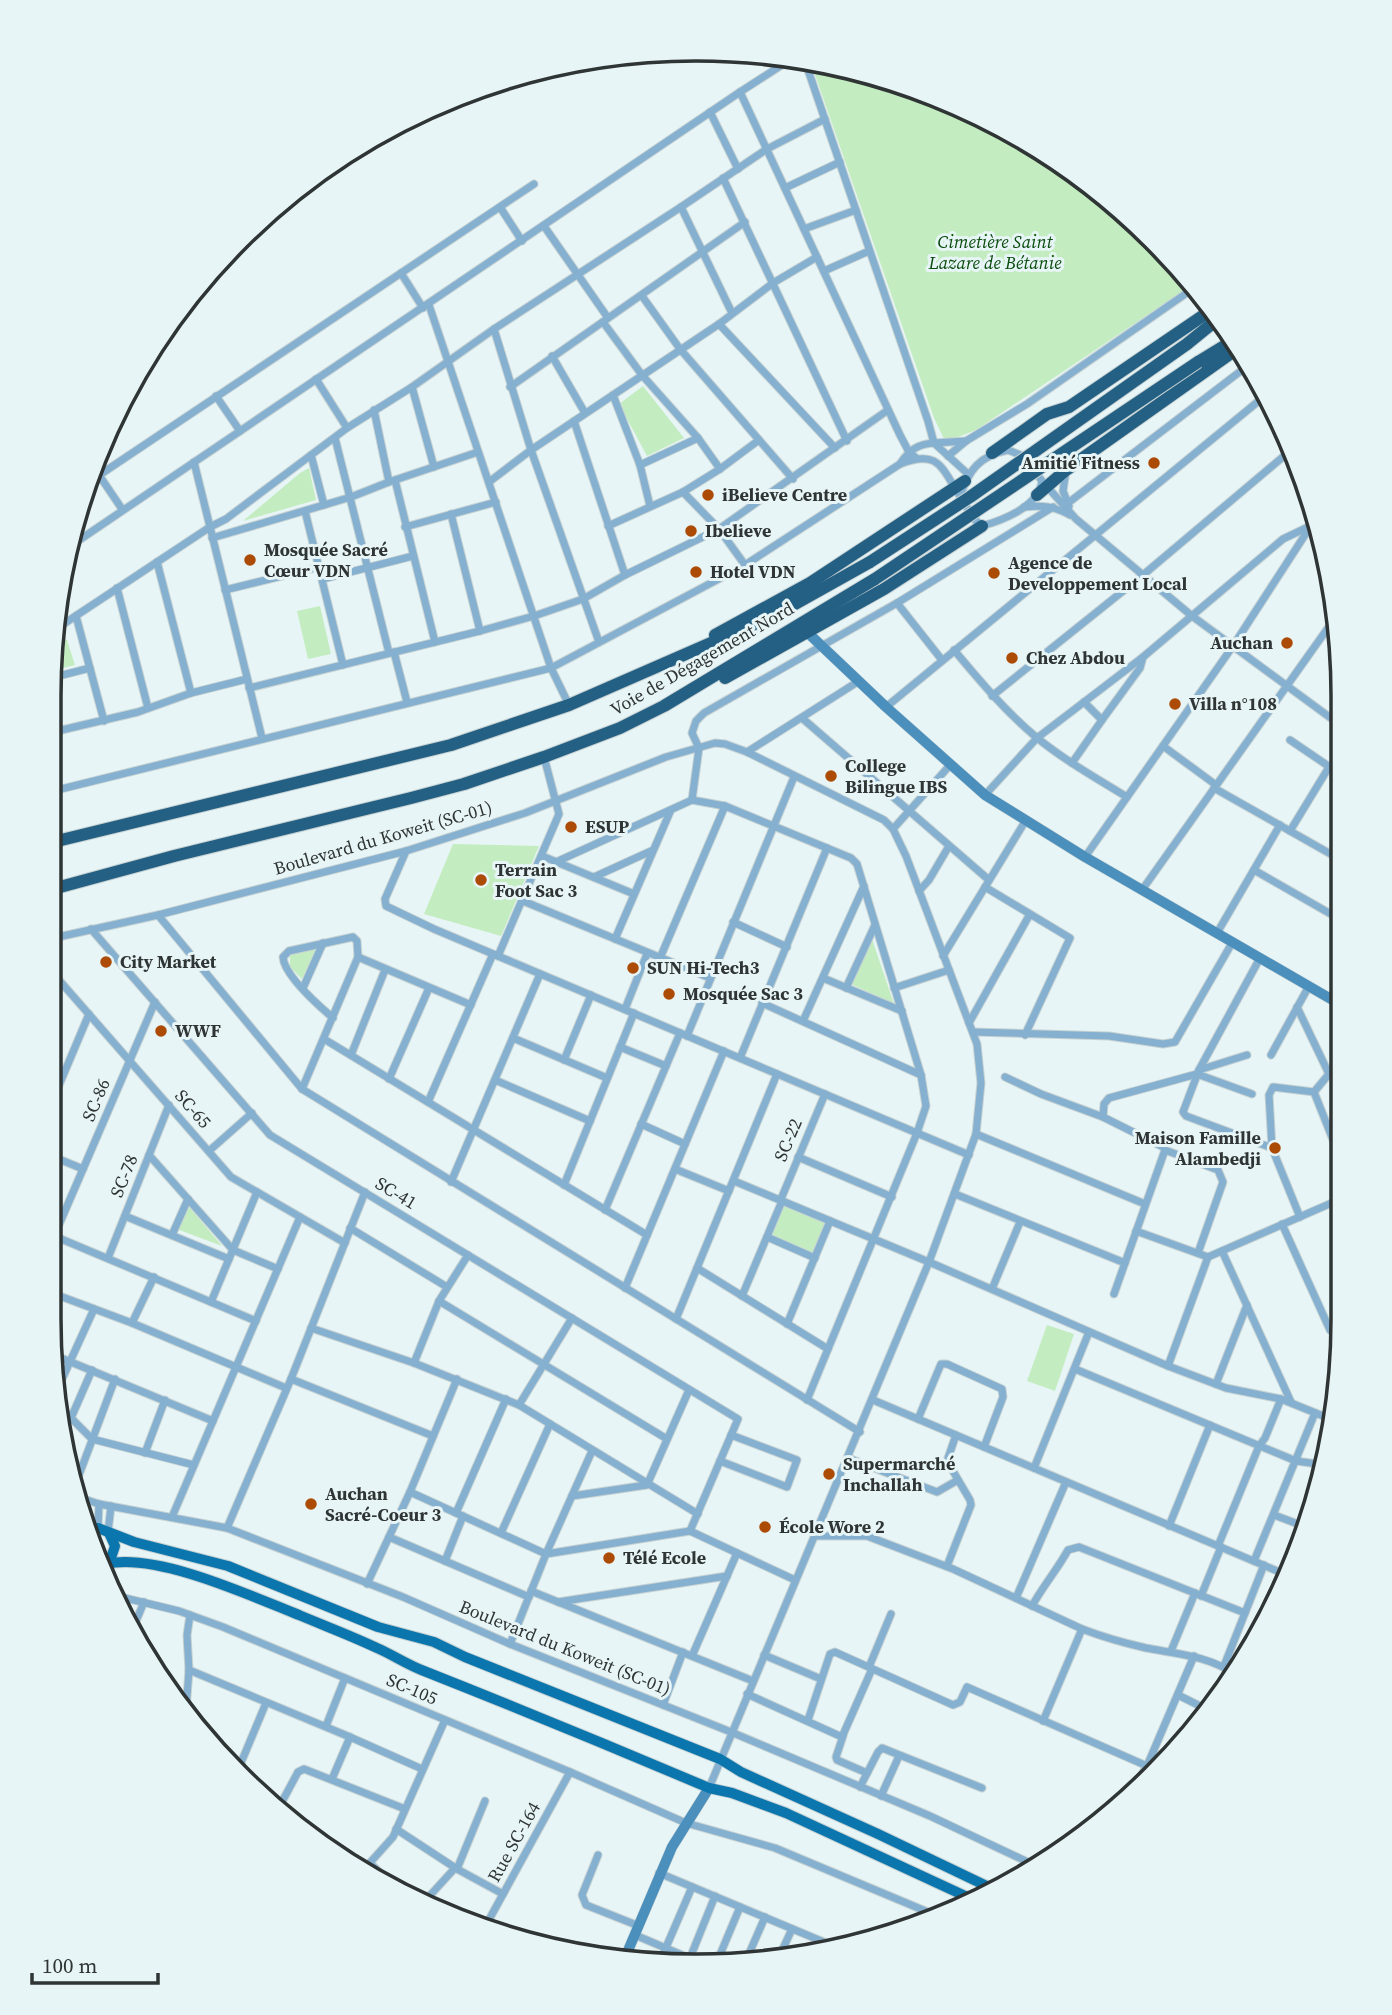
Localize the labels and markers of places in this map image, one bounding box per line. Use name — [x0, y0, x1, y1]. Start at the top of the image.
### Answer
place label: Amitié Fitness — [1021, 450, 1140, 475]
marker: Amitié Fitness — [1146, 455, 1162, 471]
place label: iBelieve Centre — [722, 482, 847, 507]
marker: iBelieve Centre — [700, 487, 716, 503]
place label: Ibelieve — [705, 518, 771, 543]
marker: Ibelieve — [683, 523, 699, 539]
place label: Mosquée Sacré Cœur VDN — [264, 537, 388, 583]
place label: Agence de Developpement Local — [1008, 550, 1188, 596]
marker: Mosquée Sacré Cœur VDN — [242, 552, 258, 568]
place label: Hotel VDN — [710, 559, 796, 584]
marker: Hotel VDN — [688, 564, 704, 580]
marker: Agence de Developpement Local — [986, 565, 1002, 581]
place label: Auchan — [1210, 630, 1273, 655]
marker: Auchan — [1279, 635, 1295, 651]
place label: Chez Abdou — [1026, 645, 1125, 670]
marker: Chez Abdou — [1004, 650, 1020, 666]
place label: Villa n°108 — [1189, 691, 1277, 716]
marker: Villa n°108 — [1167, 696, 1183, 712]
place label: College Bilingue IBS — [845, 753, 948, 799]
marker: College Bilingue IBS — [823, 768, 839, 784]
place label: ESUP — [585, 814, 629, 839]
marker: ESUP — [563, 819, 579, 835]
place label: Terrain Foot Sac 3 — [495, 857, 578, 903]
marker: Terrain Foot Sac 3 — [473, 872, 489, 888]
place label: City Market — [120, 949, 217, 974]
marker: City Market — [98, 954, 114, 970]
place label: SUN Hi-Tech3 — [647, 955, 760, 980]
marker: SUN Hi-Tech3 — [625, 960, 641, 976]
place label: Mosquée Sac 3 — [683, 981, 803, 1006]
marker: Mosquée Sac 3 — [661, 986, 677, 1002]
place label: WWF — [175, 1018, 221, 1043]
marker: WWF — [153, 1023, 169, 1039]
place label: Maison Famille Alambedji — [1135, 1125, 1261, 1171]
marker: Maison Famille Alambedji — [1267, 1140, 1283, 1156]
place label: Supermarché Inchallah — [843, 1451, 955, 1497]
marker: Supermarché Inchallah — [821, 1466, 837, 1482]
place label: Auchan Sacré-Coeur 3 — [325, 1481, 441, 1527]
marker: Auchan Sacré-Coeur 3 — [303, 1496, 319, 1512]
place label: École Wore 2 — [779, 1514, 885, 1539]
marker: École Wore 2 — [757, 1519, 773, 1535]
place label: Télé Ecole — [623, 1545, 706, 1570]
marker: Télé Ecole — [601, 1550, 617, 1566]

